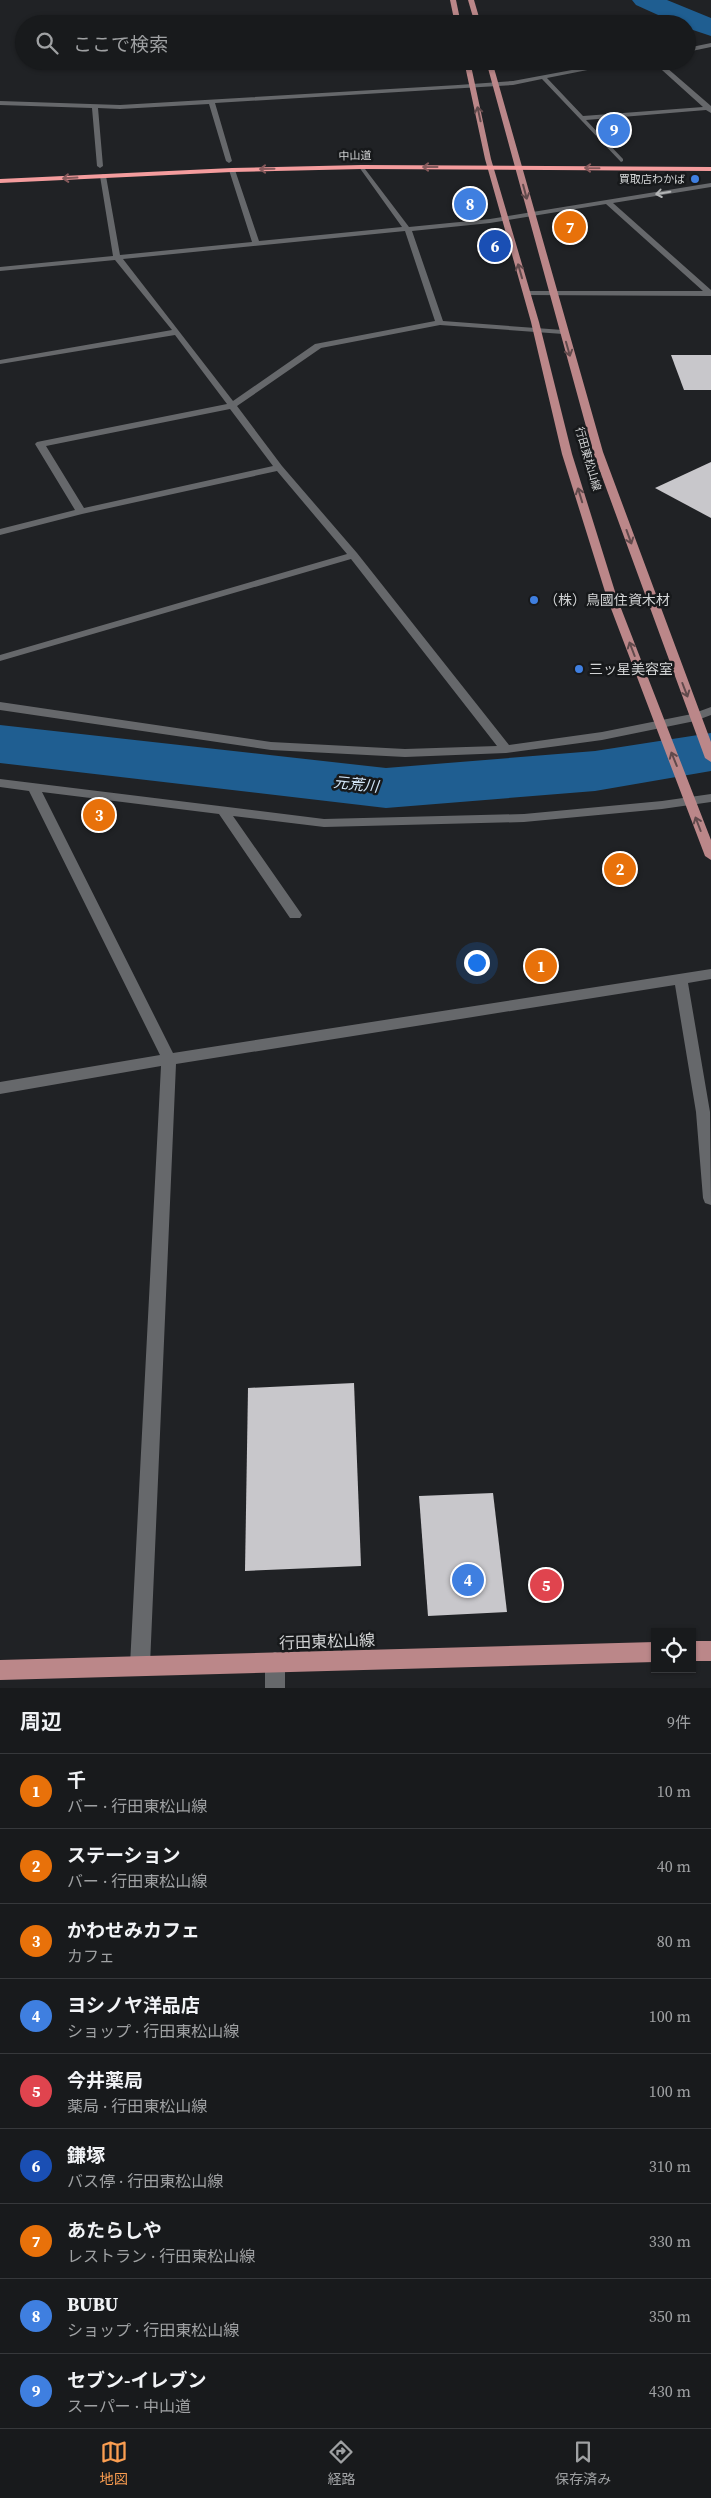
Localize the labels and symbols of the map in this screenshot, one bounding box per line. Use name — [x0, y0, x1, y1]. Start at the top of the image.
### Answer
one-way arrow — [473, 106, 483, 122]
pin: 9 — [598, 111, 630, 149]
street label: 中山道 — [338, 148, 372, 164]
one-way arrow — [422, 162, 438, 172]
one-way arrow — [585, 163, 601, 173]
one-way arrow — [260, 164, 276, 174]
place label: 買取店わかば — [619, 172, 685, 187]
one-way arrow — [62, 173, 78, 182]
marker: 買取店わかば — [689, 173, 701, 185]
one-way arrow — [521, 184, 531, 200]
pin: 8 — [454, 185, 486, 223]
one-way arrow — [655, 188, 671, 198]
pin: 7 — [554, 208, 586, 246]
pin: 6 — [479, 227, 511, 265]
one-way arrow — [515, 263, 525, 279]
one-way arrow — [564, 341, 574, 357]
street label: 行田東松山線 — [572, 425, 604, 493]
one-way arrow — [574, 488, 584, 504]
one-way arrow — [625, 529, 634, 544]
place label: （株）鳥國住資木材 — [544, 590, 670, 610]
marker: （株）鳥國住資木材 — [528, 594, 540, 606]
one-way arrow — [626, 642, 636, 657]
place label: 三ッ星美容室 — [589, 659, 673, 679]
marker: 三ッ星美容室 — [573, 663, 585, 675]
one-way arrow — [681, 681, 690, 697]
one-way arrow — [669, 752, 678, 768]
water label: 元荒川 — [333, 771, 381, 797]
pin: 3 — [83, 796, 115, 834]
one-way arrow — [693, 817, 703, 832]
pin: 2 — [604, 850, 636, 888]
pin: 1 — [525, 947, 557, 985]
your location — [464, 950, 490, 976]
pin: 4 — [452, 1561, 484, 1599]
pin: 5 — [530, 1566, 562, 1604]
street label: 行田東松山線 — [279, 1628, 375, 1654]

